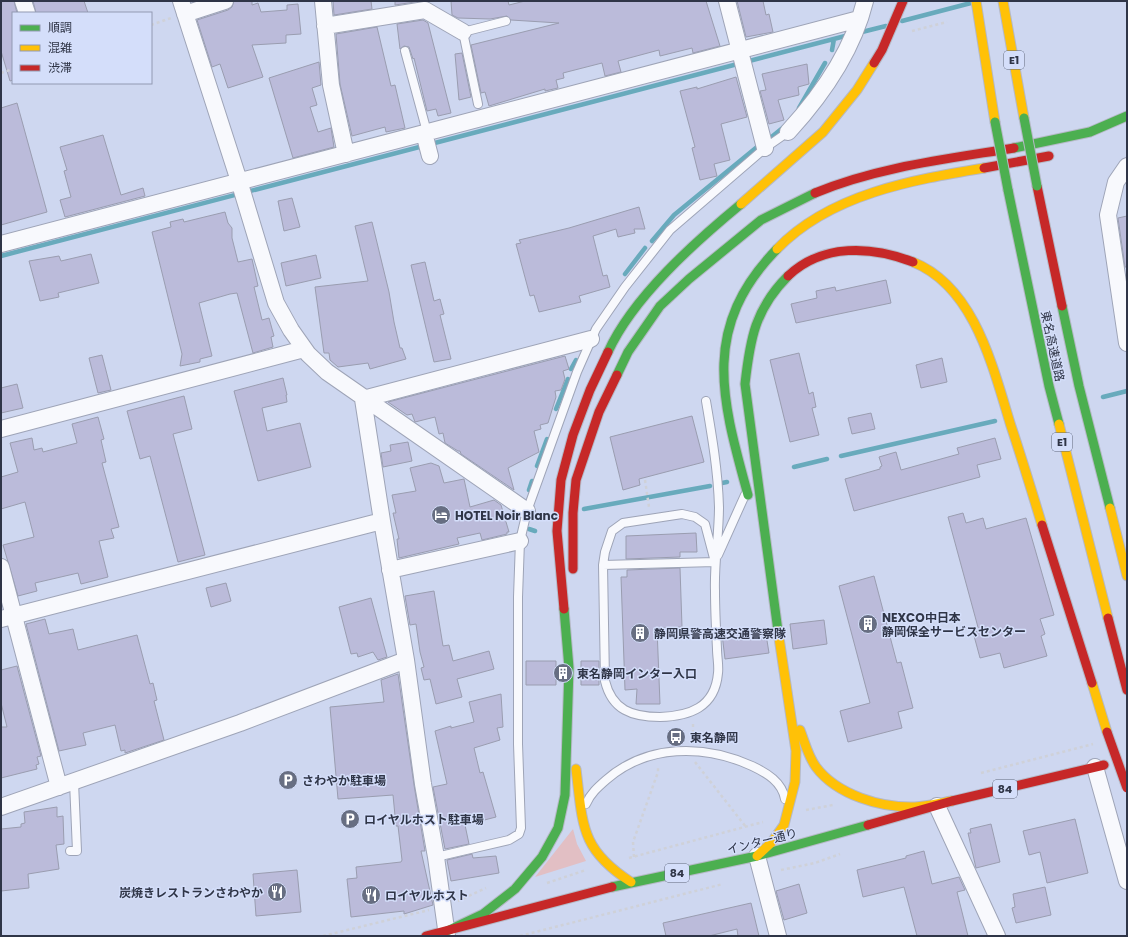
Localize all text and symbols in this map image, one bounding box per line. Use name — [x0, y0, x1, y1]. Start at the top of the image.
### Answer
legend — [12, 12, 152, 84]
text: 順調 — [48, 19, 72, 36]
text: 混雑 — [48, 39, 72, 56]
road number: E1 — [1004, 51, 1024, 69]
text: 渋滞 — [48, 59, 72, 76]
street label: 東名高速道路 — [1037, 309, 1069, 383]
road number: E1 — [1052, 433, 1072, 451]
hotel icon: HOTEL Noir Blanc — [430, 504, 452, 526]
place label: HOTEL Noir Blanc — [455, 507, 558, 524]
place label: NEXCO中日本 静岡保全サービスセンター — [882, 609, 1026, 640]
building icon: NEXCO中日本 静岡保全サービスセンター — [857, 613, 879, 635]
building icon: 静岡県警高速交通警察隊 — [629, 622, 651, 644]
place label: 静岡県警高速交通警察隊 — [654, 625, 786, 642]
building icon: 東名静岡インター入口 — [552, 662, 574, 684]
place label: 東名静岡インター入口 — [577, 665, 697, 682]
bus stop icon: 東名静岡 — [665, 726, 687, 748]
place label: 東名静岡 — [690, 729, 738, 746]
parking icon: さわやか駐車場 — [277, 769, 299, 791]
place label: さわやか駐車場 — [302, 772, 386, 789]
road number: 84 — [993, 780, 1017, 798]
parking icon: ロイヤルホスト駐車場 — [339, 808, 361, 830]
place label: ロイヤルホスト駐車場 — [364, 811, 484, 828]
street label: インター通り — [725, 824, 799, 858]
road number: 84 — [665, 864, 689, 882]
restaurant icon: 炭焼きレストランさわやか — [266, 881, 288, 903]
place label: 炭焼きレストランさわやか — [119, 884, 263, 901]
restaurant icon: ロイヤルホスト — [360, 884, 382, 906]
place label: ロイヤルホスト — [385, 887, 469, 904]

